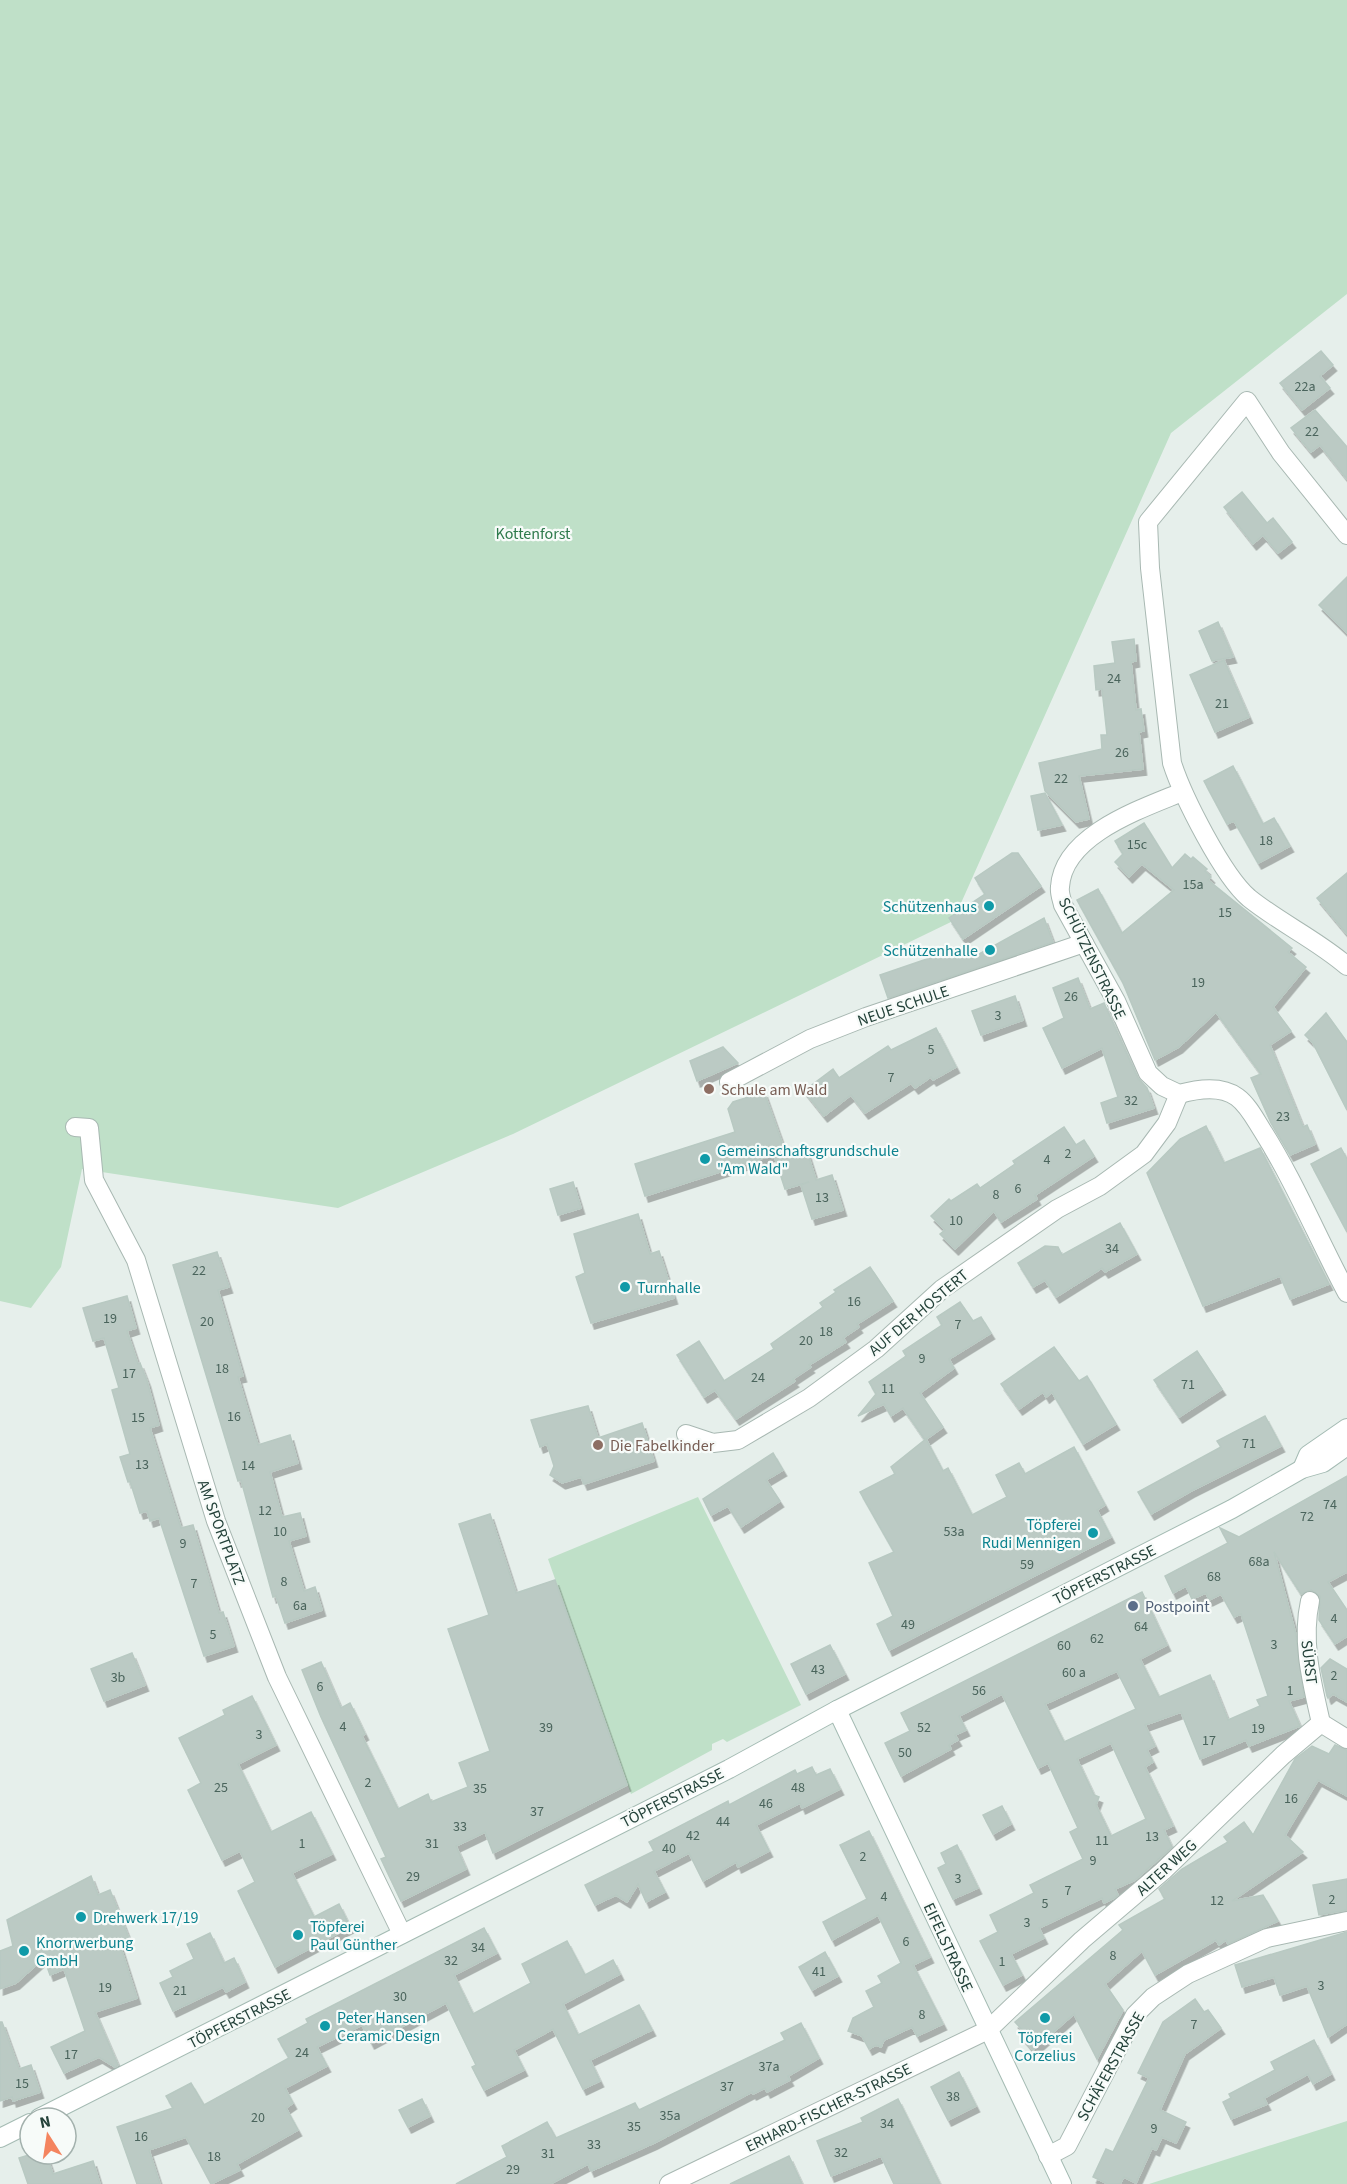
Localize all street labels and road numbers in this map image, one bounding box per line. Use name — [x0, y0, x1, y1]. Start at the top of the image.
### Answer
street label: SCHÜTZENSTRASSE — [1053, 894, 1131, 1023]
street label: NEUE SCHULE — [855, 980, 952, 1032]
street label: AUF DER HOSTERT — [864, 1264, 974, 1361]
street label: AM SPORTPLATZ — [192, 1477, 250, 1588]
street label: TÖPFERSTRASSE — [1049, 1539, 1160, 1610]
street label: SÜRST — [1295, 1639, 1323, 1686]
street label: TÖPFERSTRASSE — [617, 1762, 728, 1833]
street label: ALTER WEG — [1132, 1835, 1202, 1901]
street label: EIFELSTRASSE — [918, 1899, 978, 1996]
street label: TÖPFERSTRASSE — [184, 1983, 295, 2054]
street label: SCHÄFERSTRASSE — [1072, 2008, 1150, 2125]
street label: ERHARD-FISCHER-STRASSE — [742, 2058, 915, 2158]

